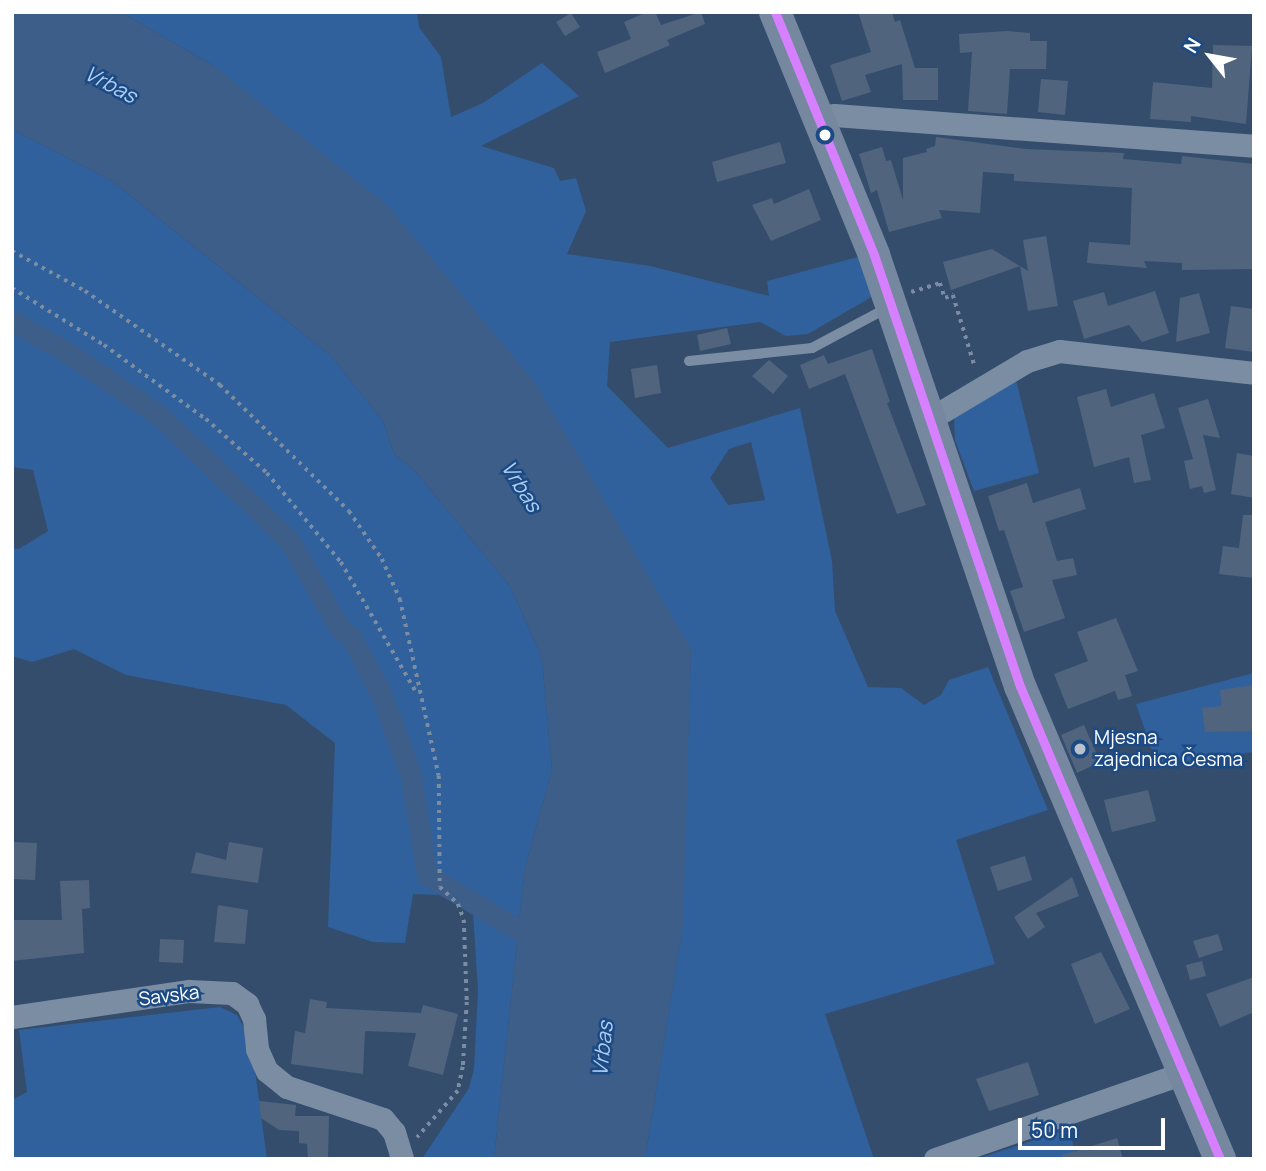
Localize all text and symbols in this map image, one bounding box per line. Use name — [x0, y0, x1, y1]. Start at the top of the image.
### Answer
north arrow — [1175, 21, 1245, 91]
text: N — [1177, 33, 1207, 58]
water label: Vrbas — [81, 60, 141, 108]
unlabelled marker — [818, 128, 832, 142]
water label: Vrbas — [497, 456, 547, 516]
place label: Mjesna zajednica Česma — [1094, 727, 1243, 771]
marker: Mjesna zajednica Česma — [1072, 741, 1088, 757]
street label: Savska — [137, 981, 201, 1011]
water label: Vrbas — [587, 1020, 617, 1078]
scale bar — [1021, 1104, 1168, 1148]
text: 50 m — [1031, 1116, 1078, 1144]

